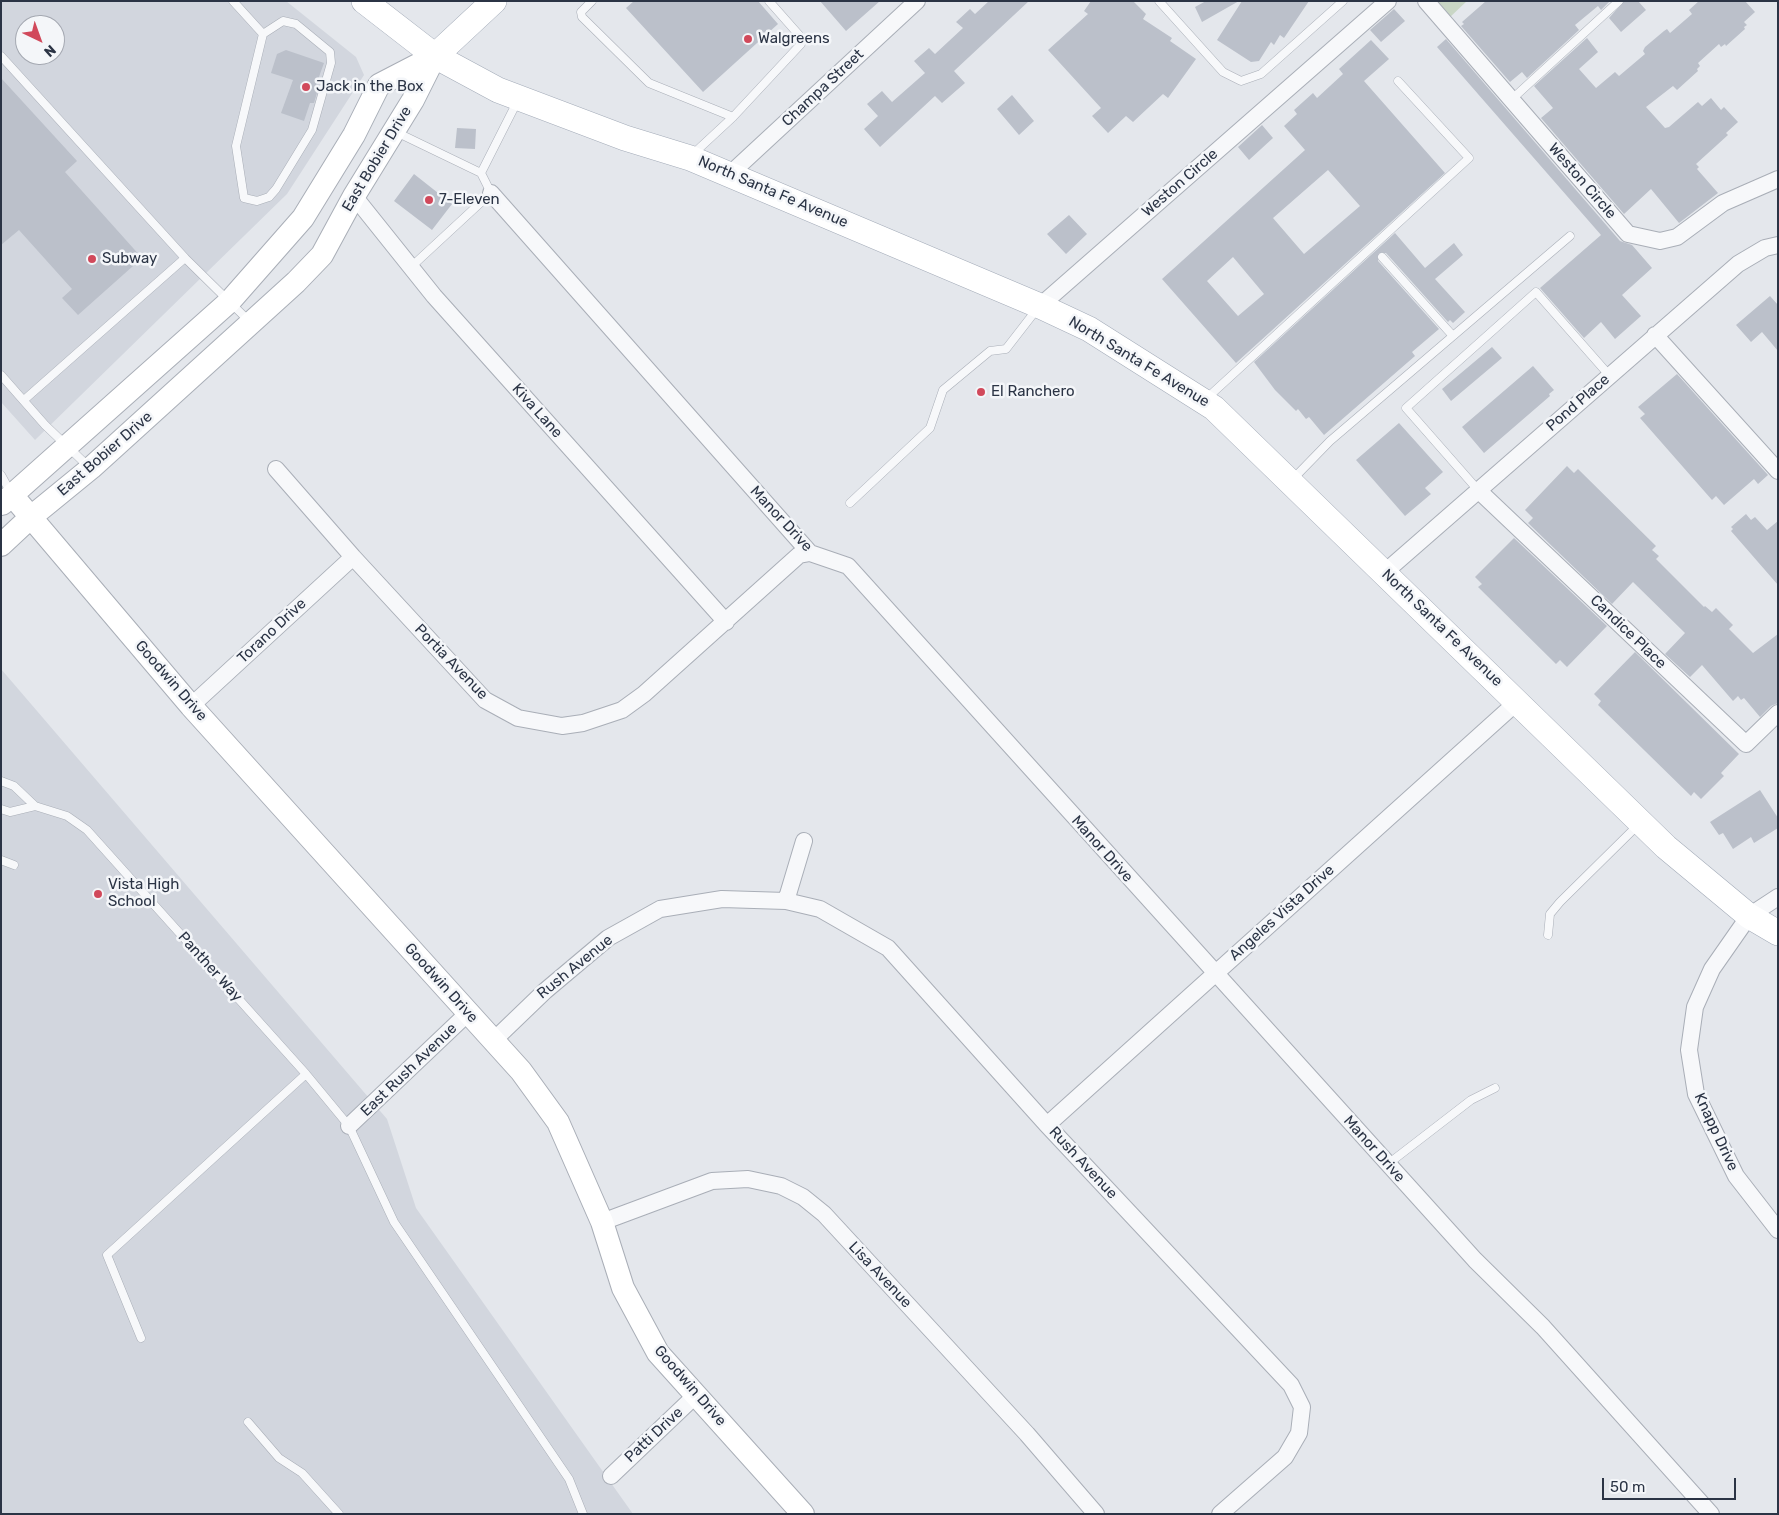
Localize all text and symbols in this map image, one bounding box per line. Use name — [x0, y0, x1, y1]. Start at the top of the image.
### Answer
north arrow — [15, 15, 65, 65]
place label: Walgreens — [758, 30, 830, 48]
marker: Walgreens — [742, 33, 754, 45]
text: N — [40, 41, 59, 60]
street label: Champa Street — [778, 46, 868, 130]
place label: Jack in the Box — [316, 78, 423, 96]
marker: Jack in the Box — [300, 81, 312, 93]
street label: East Bobier Drive — [338, 103, 416, 215]
street label: Weston Circle — [1544, 139, 1620, 223]
street label: Weston Circle — [1138, 145, 1222, 221]
street label: North Santa Fe Avenue — [695, 152, 851, 232]
place label: 7-Eleven — [439, 191, 500, 209]
marker: 7-Eleven — [423, 194, 435, 206]
place label: Subway — [102, 250, 157, 268]
marker: Subway — [86, 253, 98, 265]
street label: North Santa Fe Avenue — [1065, 313, 1213, 411]
street label: Pond Place — [1543, 371, 1613, 435]
street label: Kiva Lane — [508, 380, 566, 442]
place label: El Ranchero — [991, 383, 1075, 401]
marker: El Ranchero — [975, 386, 987, 398]
street label: East Bobier Drive — [54, 408, 156, 500]
street label: Manor Drive — [746, 482, 816, 556]
street label: North Santa Fe Avenue — [1378, 566, 1506, 690]
street label: Candice Place — [1586, 591, 1670, 673]
street label: Torano Drive — [234, 595, 310, 667]
street label: Portia Avenue — [411, 621, 491, 703]
street label: Goodwin Drive — [131, 637, 211, 725]
street label: Manor Drive — [1067, 812, 1137, 886]
street label: Angeles Vista Drive — [1226, 861, 1338, 965]
place label: Vista High School — [108, 876, 179, 911]
marker: Vista High School — [92, 888, 104, 900]
street label: Panther Way — [174, 928, 246, 1006]
street label: Rush Avenue — [534, 931, 616, 1003]
street label: Goodwin Drive — [401, 939, 481, 1027]
street label: East Rush Avenue — [357, 1020, 461, 1120]
street label: Knapp Drive — [1690, 1090, 1742, 1174]
street label: Manor Drive — [1339, 1112, 1409, 1186]
street label: Rush Avenue — [1045, 1123, 1121, 1203]
street label: Lisa Avenue — [845, 1238, 915, 1312]
street label: Goodwin Drive — [650, 1342, 730, 1430]
street label: Patti Drive — [621, 1404, 687, 1466]
scale bar — [1604, 1468, 1738, 1500]
text: 50 m — [1610, 1478, 1645, 1496]

